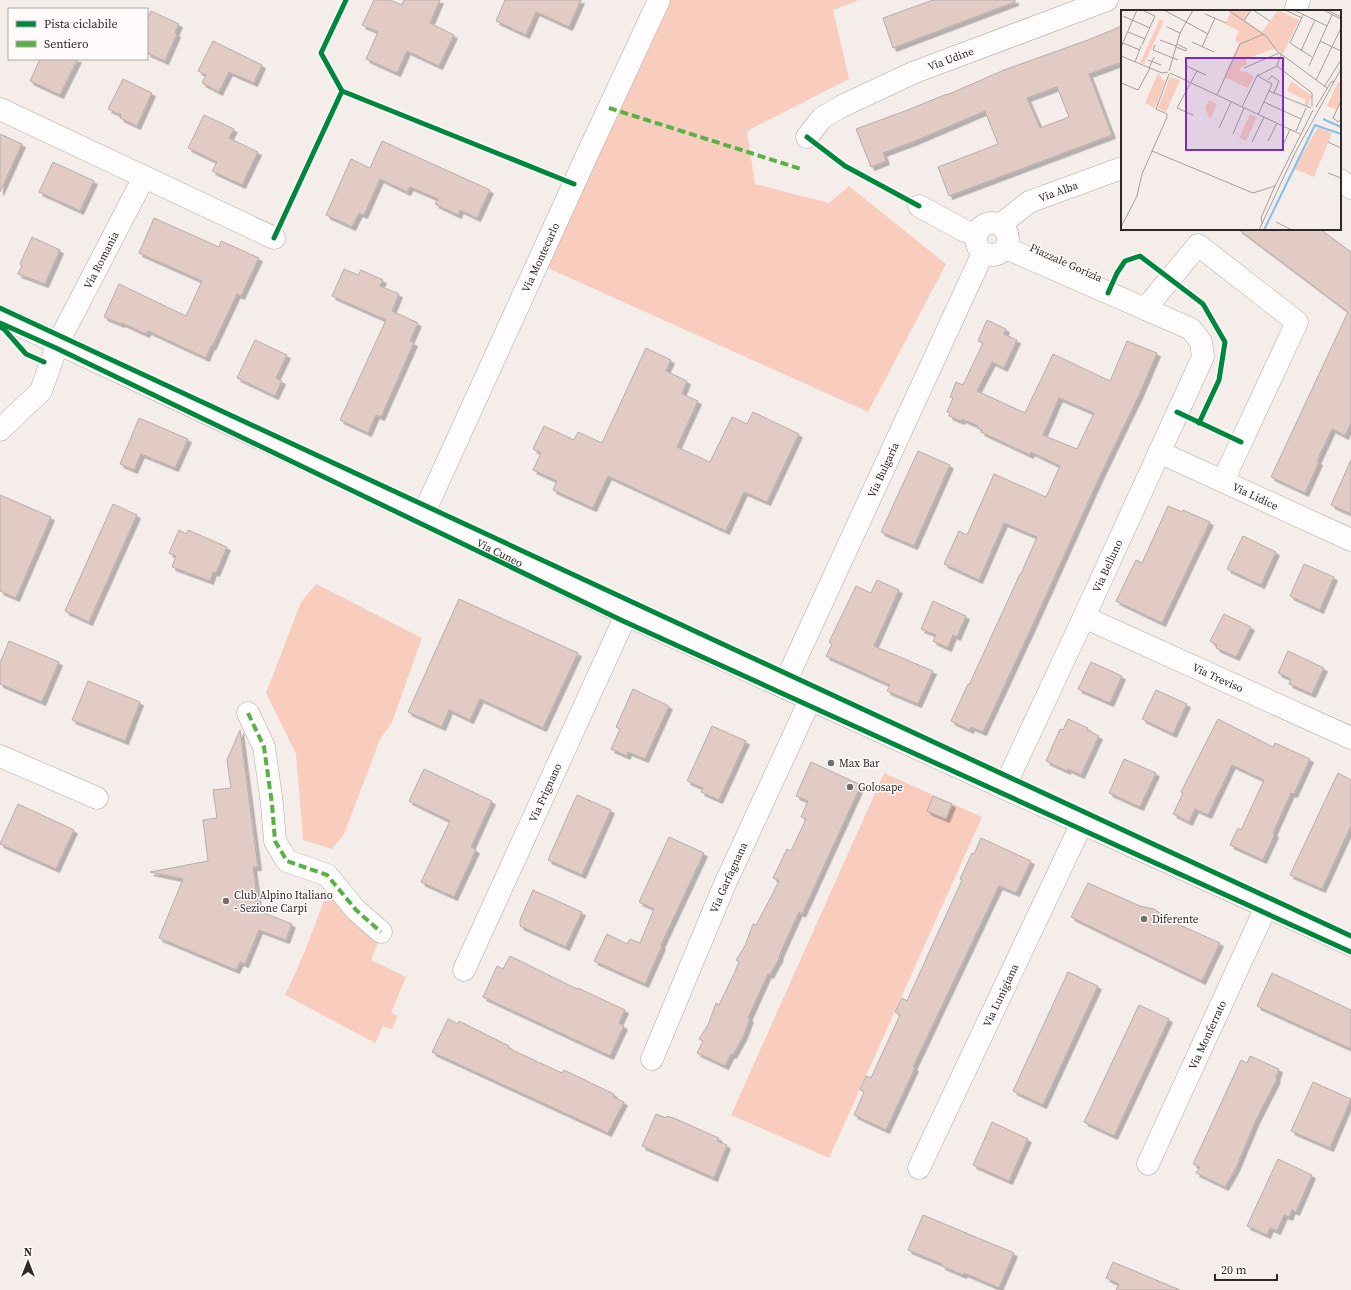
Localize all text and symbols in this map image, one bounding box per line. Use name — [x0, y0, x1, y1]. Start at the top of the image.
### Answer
legend — [8, 8, 148, 60]
inset map — [1121, 10, 1341, 230]
text: Pista ciclabile — [44, 16, 118, 32]
text: Sentiero — [44, 36, 89, 52]
street label: Via Udine — [925, 43, 976, 74]
street label: Via Alba — [1036, 177, 1080, 205]
street label: Via Montecarlo — [518, 220, 563, 295]
street label: Via Romania — [80, 228, 122, 291]
street label: Piazzale Gorizia — [1027, 240, 1105, 286]
street label: Via Bulgaria — [864, 439, 902, 500]
street label: Via Lidice — [1230, 479, 1281, 513]
street label: Via Cuneo — [474, 535, 526, 571]
street label: Via Belluno — [1089, 537, 1126, 595]
street label: Via Treviso — [1190, 660, 1246, 696]
place label: Max Bar — [839, 756, 880, 771]
marker: Max Bar — [826, 758, 836, 768]
street label: Via Frignano — [525, 761, 565, 824]
place label: Golosape — [858, 780, 903, 795]
marker: Golosape — [845, 782, 855, 792]
street label: Via Garfagnana — [706, 839, 751, 915]
place label: Club Alpino Italiano - Sezione Carpi — [234, 888, 333, 916]
marker: Club Alpino Italiano - Sezione Carpi — [221, 896, 231, 906]
place label: Diferente — [1152, 912, 1199, 927]
marker: Diferente — [1139, 914, 1149, 924]
street label: Via Lunigiana — [979, 961, 1022, 1029]
street label: Via Monferrato — [1185, 998, 1230, 1072]
north arrow — [8, 1242, 48, 1282]
text: N — [24, 1245, 32, 1260]
scale bar — [1215, 1256, 1277, 1282]
text: 20 m — [1221, 1262, 1247, 1278]

